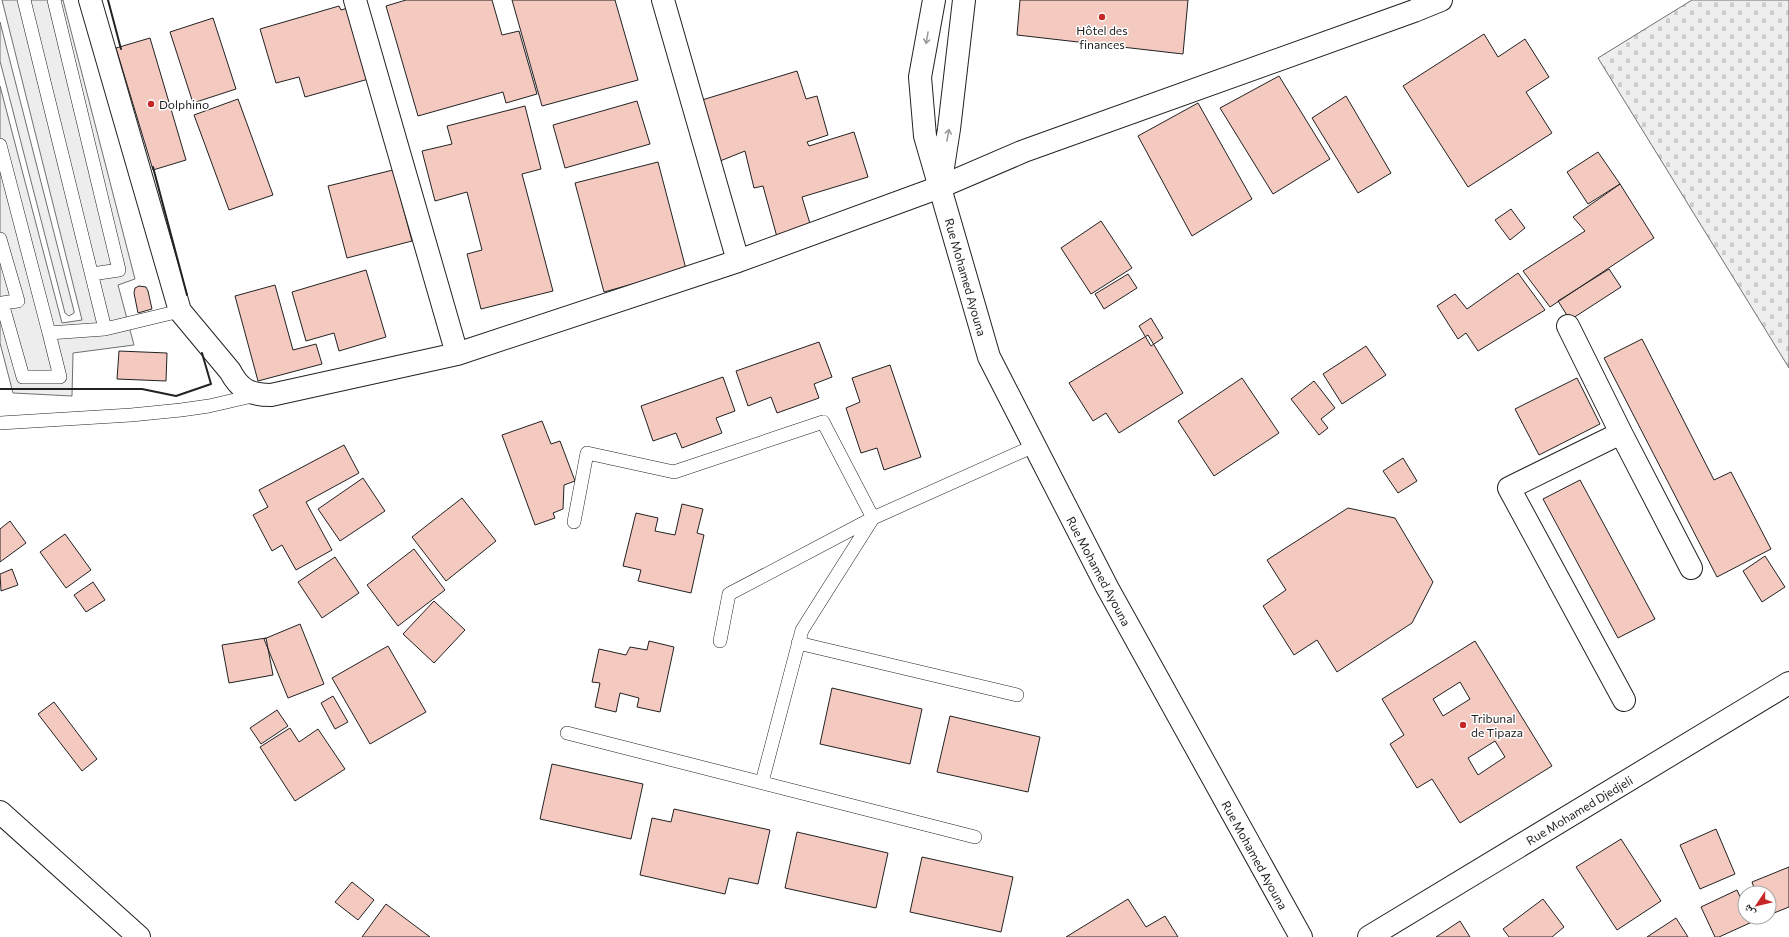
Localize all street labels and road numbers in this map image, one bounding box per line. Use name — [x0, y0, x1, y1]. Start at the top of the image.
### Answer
street label: Rue Mohamed Ayouna — [942, 216, 990, 338]
street label: Rue Mohamed Ayouna — [1064, 514, 1134, 628]
street label: Rue Mohamed Djedjeli — [1523, 773, 1635, 847]
street label: Rue Mohamed Ayouna — [1219, 798, 1291, 912]

